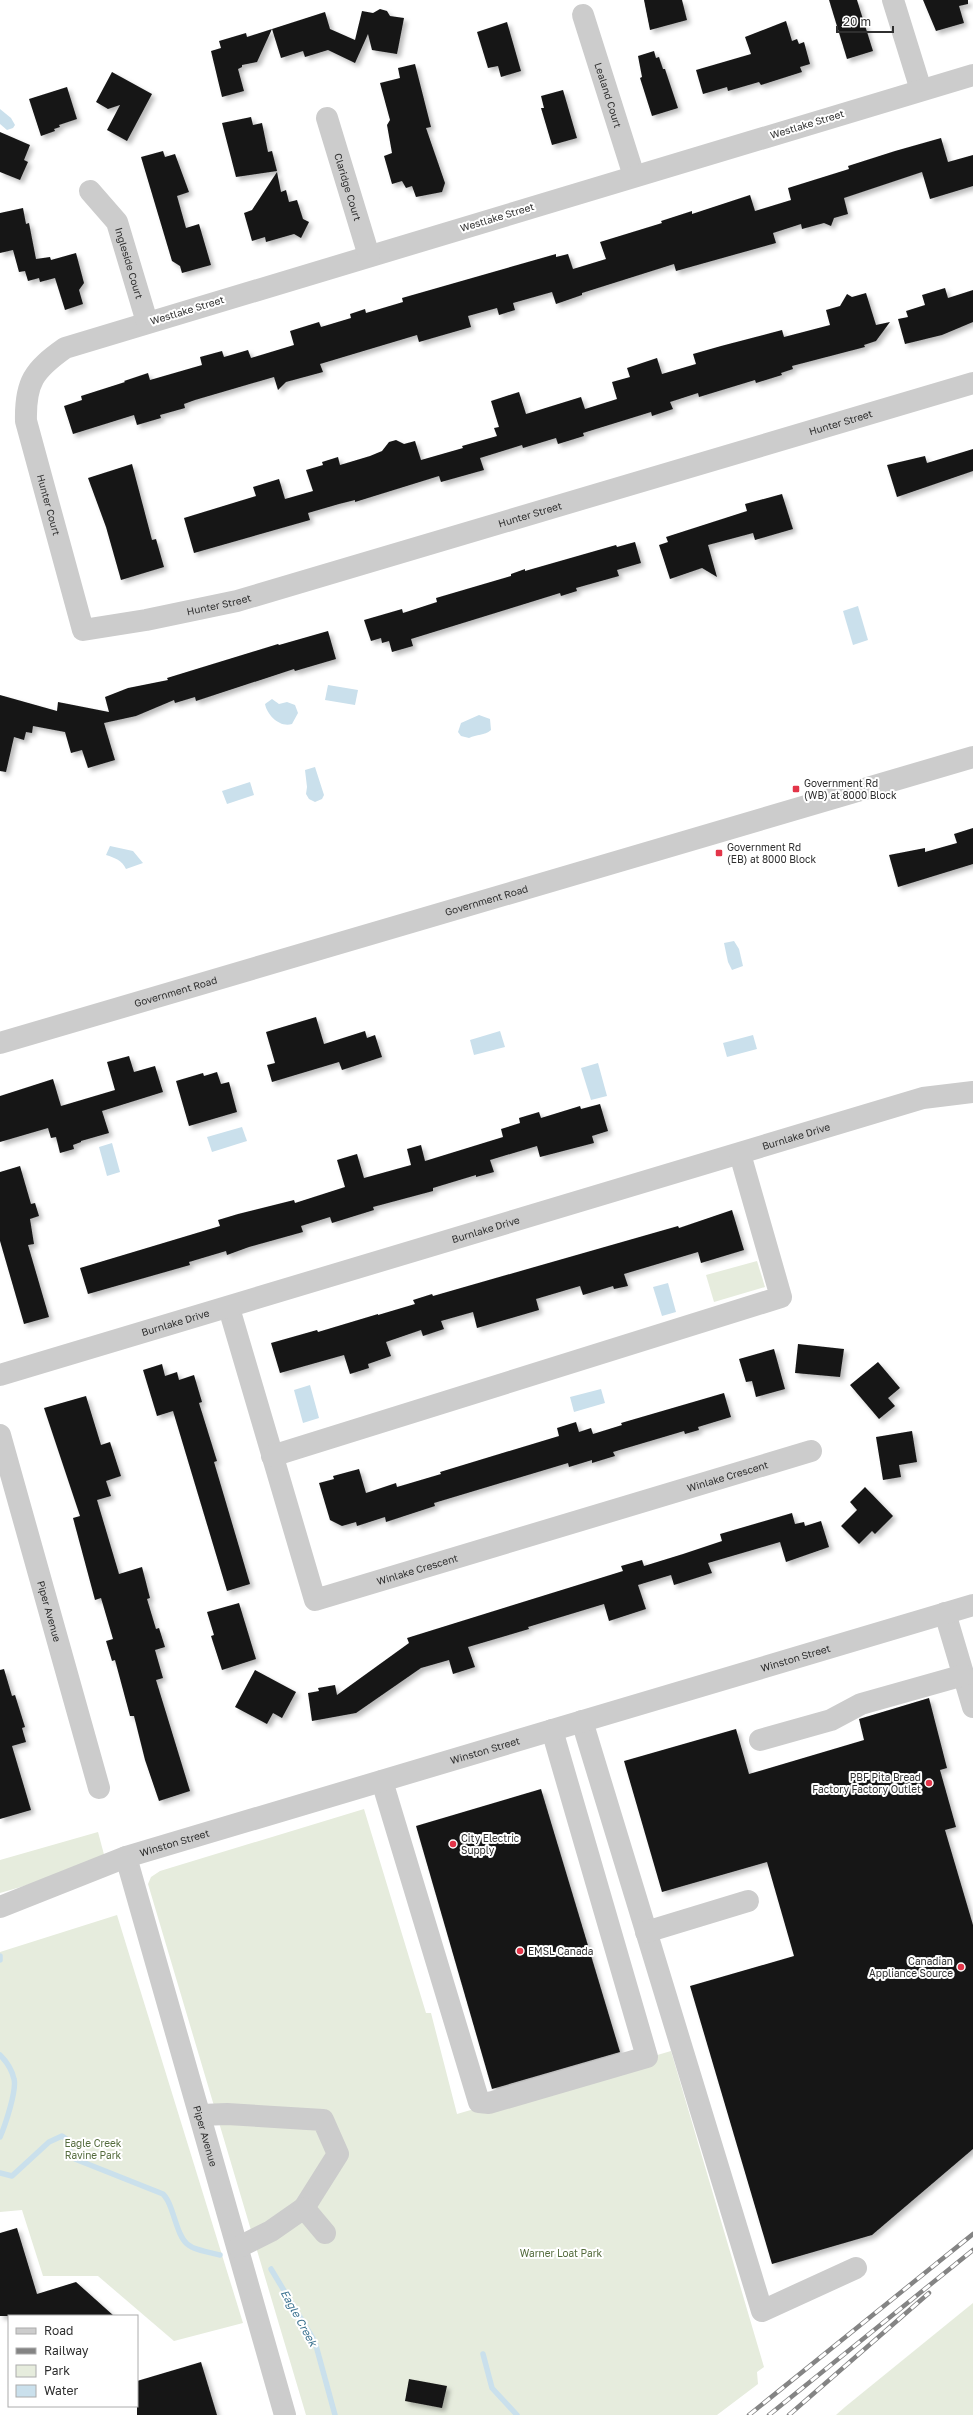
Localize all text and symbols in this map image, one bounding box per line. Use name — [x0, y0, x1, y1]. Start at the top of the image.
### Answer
scale bar — [837, 8, 893, 34]
text: 20 m — [843, 14, 871, 29]
street label: Lealand Court — [592, 61, 624, 129]
street label: Westlake Street — [769, 107, 845, 141]
street label: Claridge Court — [332, 152, 364, 222]
street label: Westlake Street — [459, 200, 535, 234]
street label: Ingleside Court — [113, 226, 146, 300]
street label: Westlake Street — [149, 293, 225, 327]
street label: Hunter Street — [807, 407, 874, 437]
street label: Hunter Court — [35, 473, 63, 537]
street label: Hunter Street — [497, 499, 563, 529]
street label: Hunter Street — [186, 591, 252, 617]
place label: Government Rd (WB) at 8000 Block — [804, 777, 897, 801]
marker: Government Rd (WB) at 8000 Block — [791, 784, 801, 794]
place label: Government Rd (EB) at 8000 Block — [727, 841, 816, 865]
marker: Government Rd (EB) at 8000 Block — [714, 848, 724, 858]
street label: Government Road — [444, 882, 529, 918]
street label: Government Road — [133, 974, 218, 1009]
street label: Burnlake Drive — [761, 1120, 831, 1152]
street label: Burnlake Drive — [450, 1213, 521, 1245]
street label: Burnlake Drive — [140, 1306, 211, 1338]
street label: Winlake Crescent — [685, 1458, 769, 1494]
street label: Winlake Crescent — [375, 1551, 459, 1587]
street label: Piper Avenue — [35, 1579, 64, 1643]
street label: Winston Street — [759, 1642, 832, 1674]
street label: Winston Street — [449, 1734, 521, 1766]
place label: PBF Pita Bread Factory Factory Outlet — [812, 1771, 921, 1795]
marker: PBF Pita Bread Factory Factory Outlet — [924, 1778, 934, 1788]
street label: Winston Street — [138, 1827, 211, 1859]
place label: City Electric Supply — [461, 1832, 520, 1856]
marker: City Electric Supply — [448, 1839, 458, 1849]
place label: EMSL Canada — [528, 1945, 593, 1957]
marker: EMSL Canada — [515, 1946, 525, 1956]
place label: Canadian Appliance Source — [869, 1955, 953, 1979]
marker: Canadian Appliance Source — [956, 1962, 966, 1972]
street label: Piper Avenue — [191, 2104, 220, 2168]
park label: Eagle Creek Ravine Park — [64, 2137, 122, 2161]
park label: Warner Loat Park — [520, 2247, 603, 2259]
water label: Eagle Creek — [278, 2287, 321, 2350]
legend — [8, 2315, 138, 2407]
text: Road — [44, 2323, 73, 2338]
text: Railway — [44, 2343, 89, 2358]
text: Park — [44, 2363, 70, 2378]
text: Water — [44, 2383, 78, 2398]

